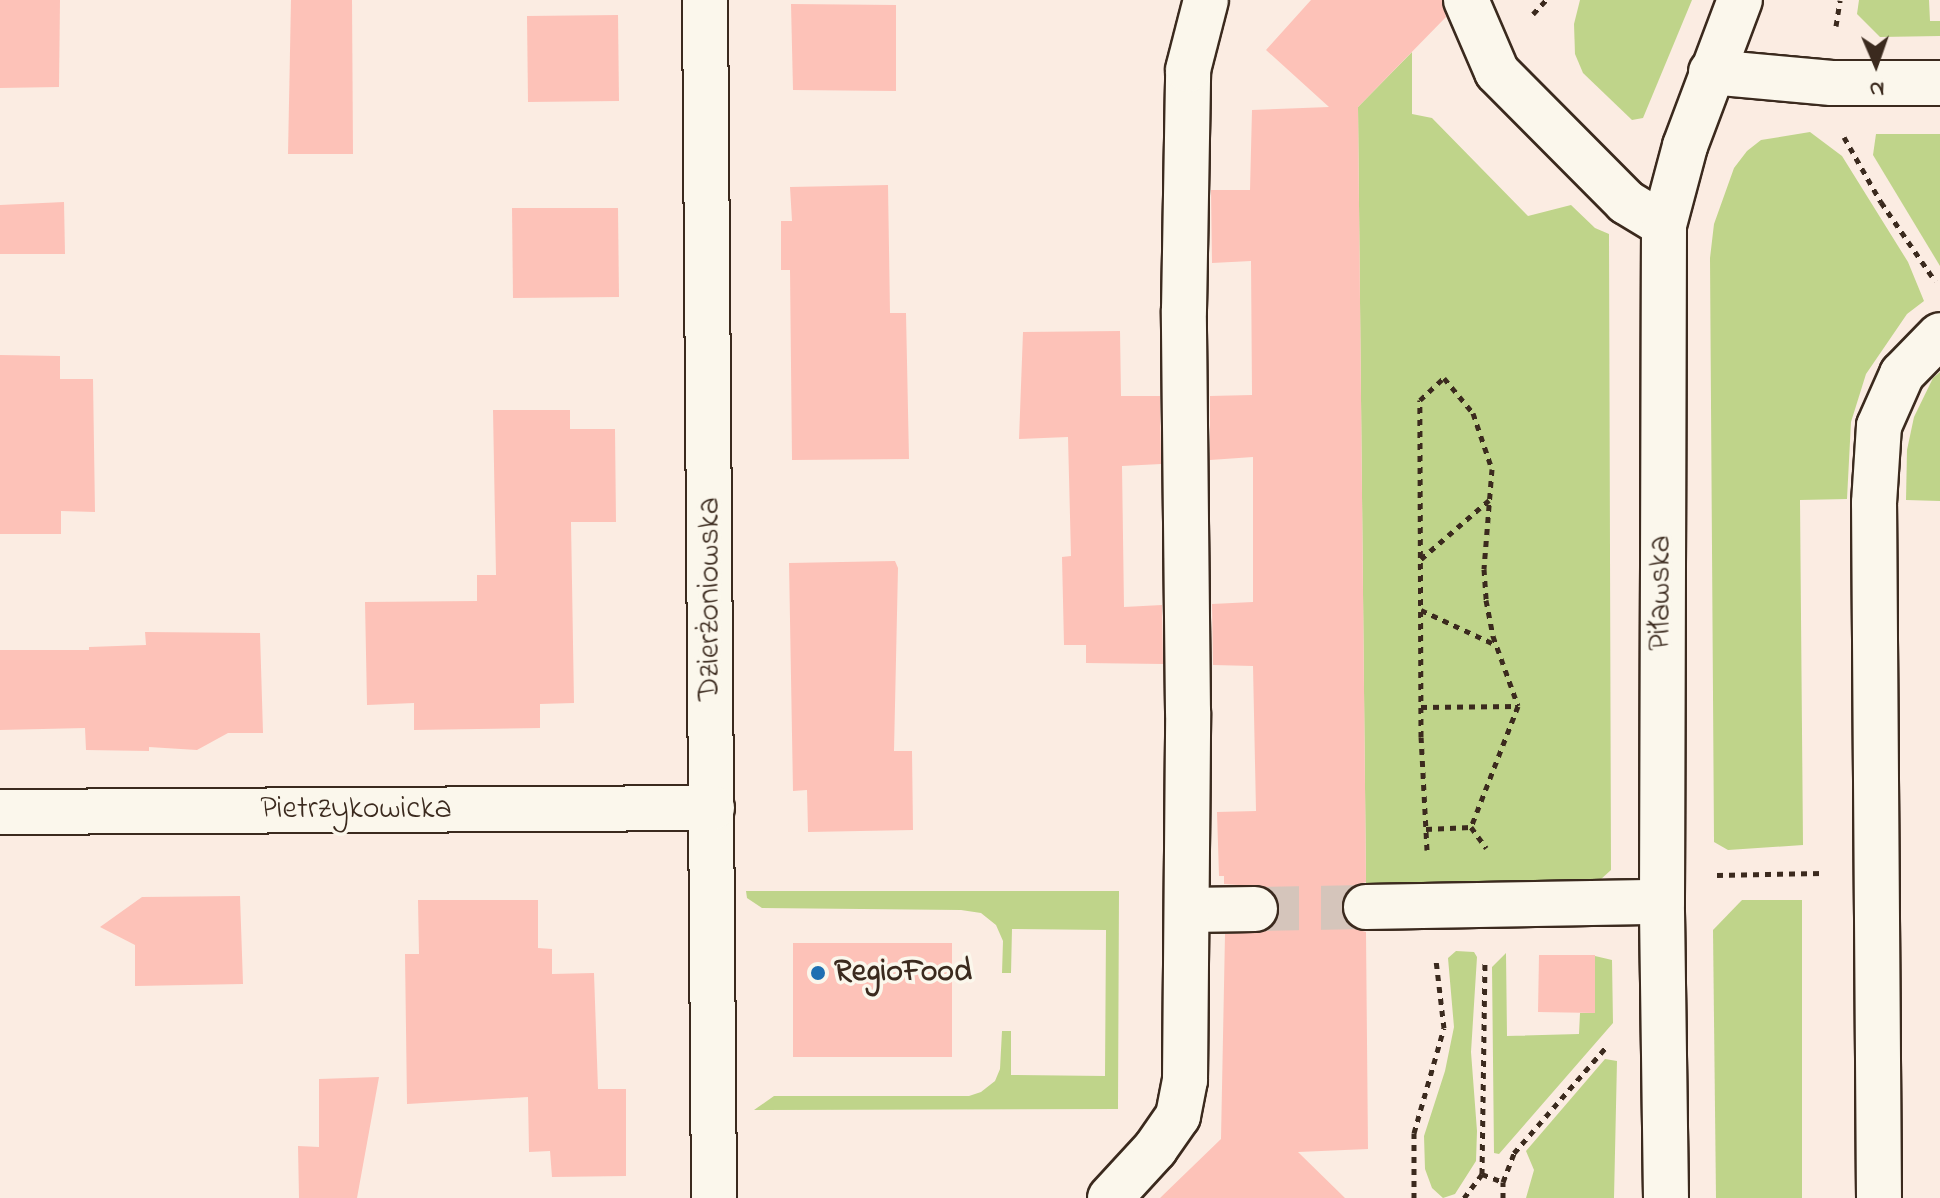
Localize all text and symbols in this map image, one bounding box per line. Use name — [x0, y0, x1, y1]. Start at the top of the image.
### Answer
north arrow — [1836, 24, 1916, 104]
text: N — [1869, 72, 1885, 104]
street label: Dzierżoniowska — [692, 497, 730, 701]
street label: Piławska — [1643, 535, 1681, 651]
street label: Pietrzykowicka — [260, 791, 452, 829]
place label: RegioFood — [834, 954, 972, 992]
marker: RegioFood — [809, 964, 827, 982]

